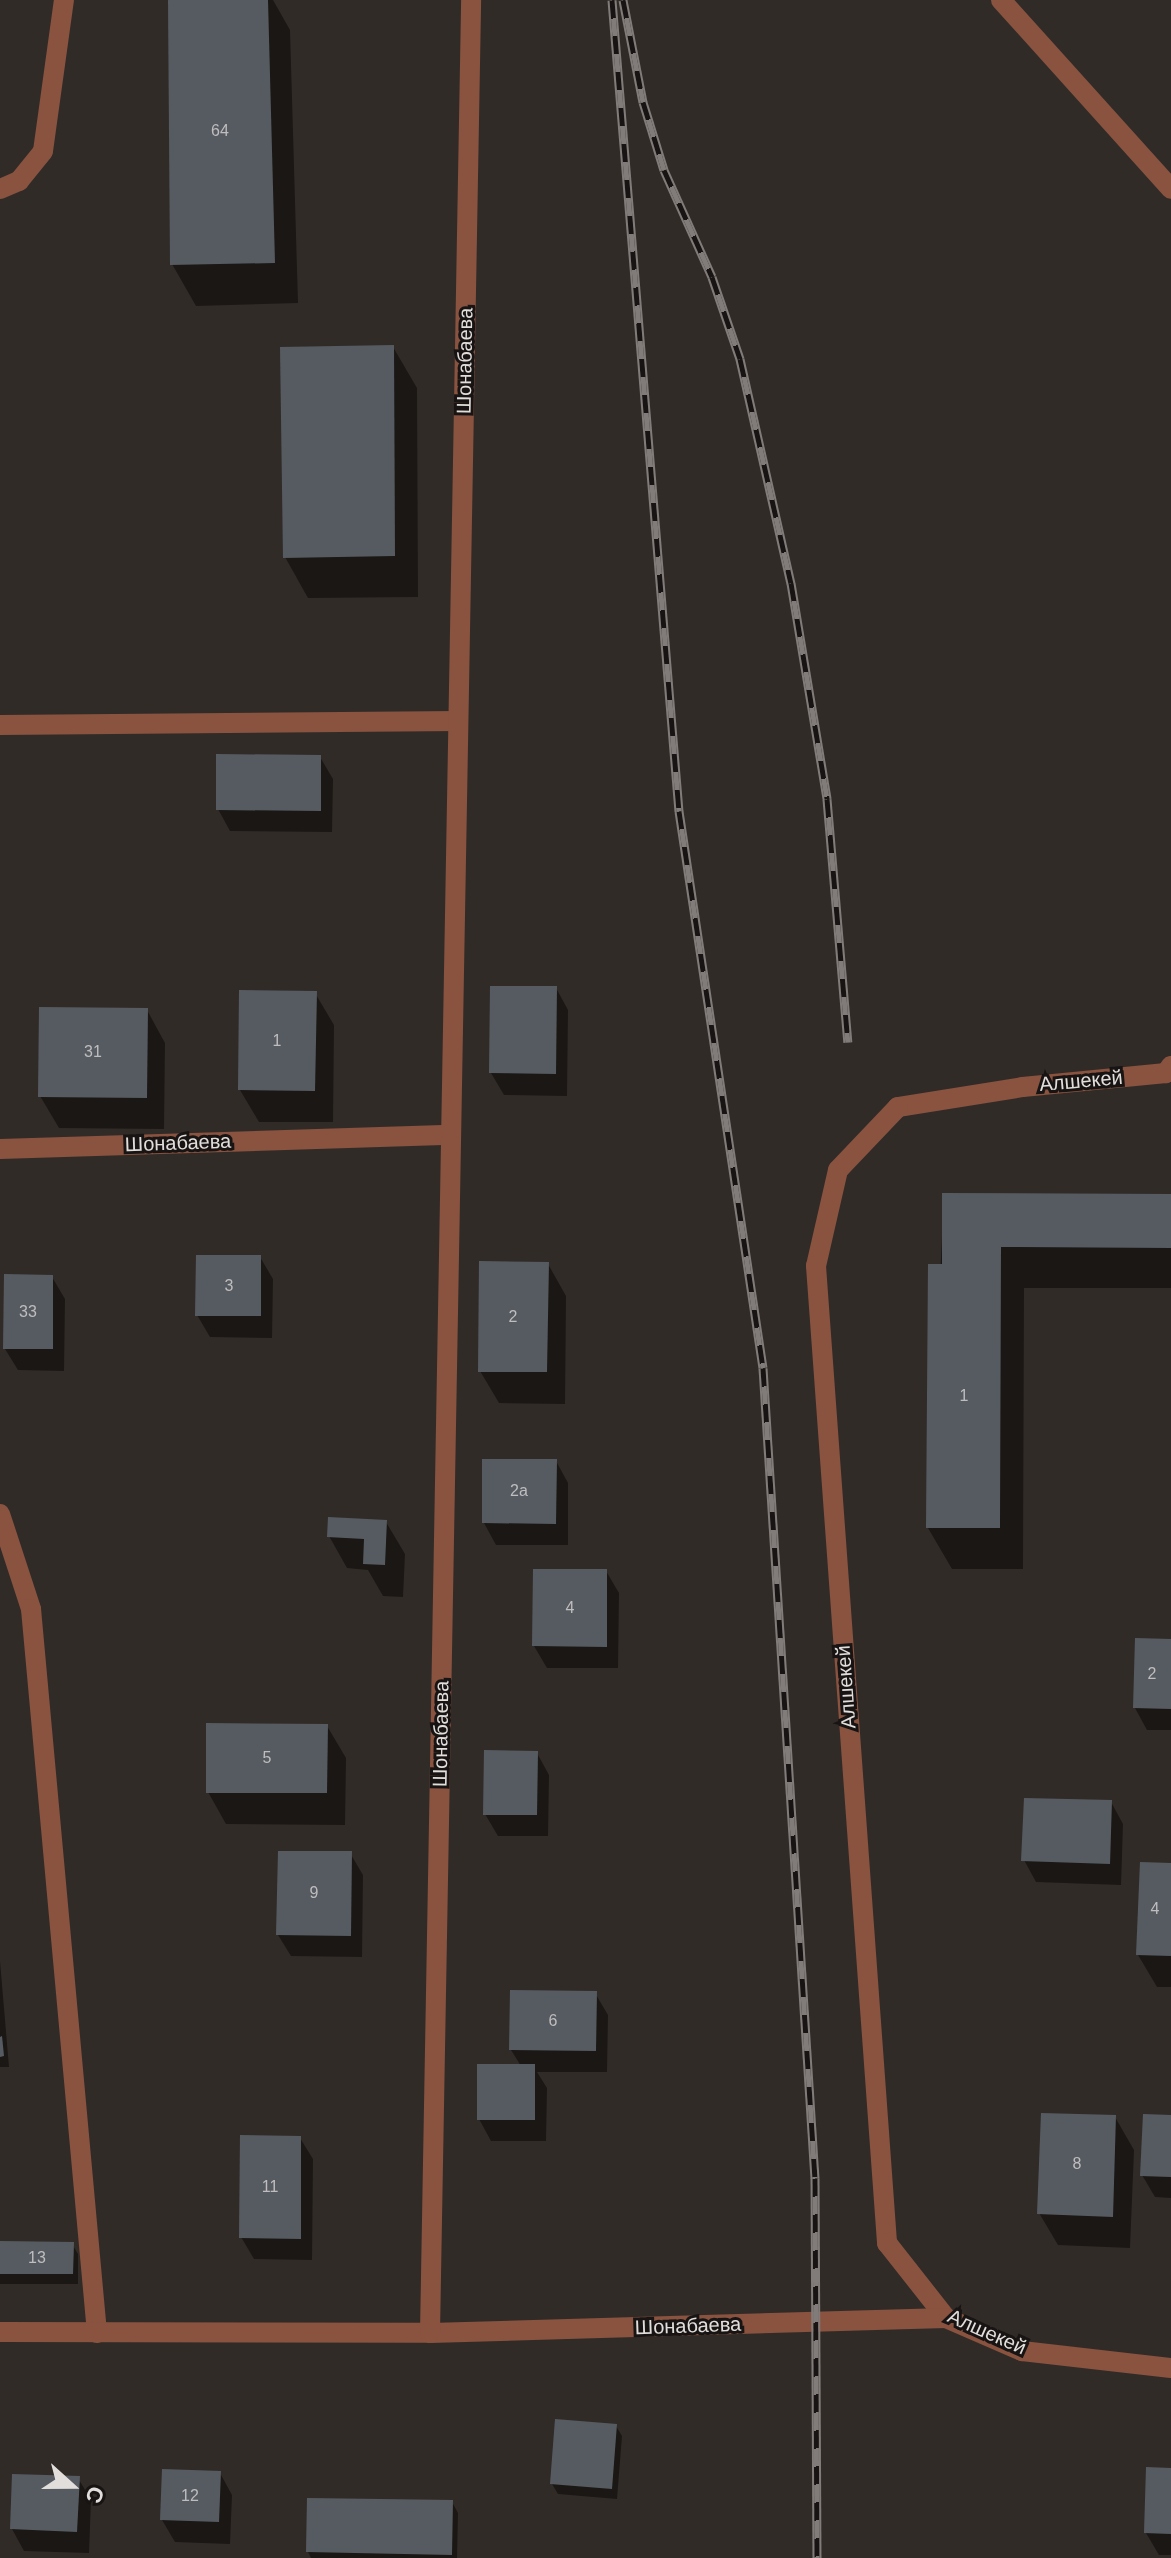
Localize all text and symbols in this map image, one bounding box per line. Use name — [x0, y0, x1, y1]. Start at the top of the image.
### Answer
house number: 64 — [211, 121, 229, 141]
street label: Шонабаева — [452, 308, 478, 414]
house number: 1 — [273, 1031, 281, 1051]
house number: 31 — [84, 1042, 102, 1062]
street label: Алшекей — [1038, 1065, 1124, 1097]
street label: Шонабаева — [124, 1129, 232, 1157]
house number: 3 — [225, 1276, 233, 1296]
house number: 33 — [19, 1302, 37, 1322]
house number: 2 — [509, 1307, 517, 1327]
house number: 1 — [960, 1386, 968, 1406]
house number: 2а — [510, 1481, 528, 1501]
house number: 4 — [566, 1598, 574, 1618]
street label: Алшекей — [831, 1645, 861, 1729]
house number: 2 — [1148, 1664, 1156, 1684]
street label: Шонабаева — [428, 1681, 454, 1787]
house number: 5 — [263, 1748, 271, 1768]
house number: 9 — [310, 1883, 318, 1903]
house number: 4 — [1151, 1899, 1159, 1919]
house number: 6 — [549, 2011, 557, 2031]
house number: 8 — [1073, 2154, 1081, 2174]
house number: 11 — [262, 2177, 278, 2197]
house number: 13 — [28, 2248, 46, 2268]
street label: Алшекей — [944, 2304, 1030, 2360]
street label: Шонабаева — [634, 2312, 742, 2340]
north arrow — [32, 2446, 112, 2526]
text: С — [80, 2483, 109, 2507]
house number: 12 — [181, 2486, 199, 2506]

